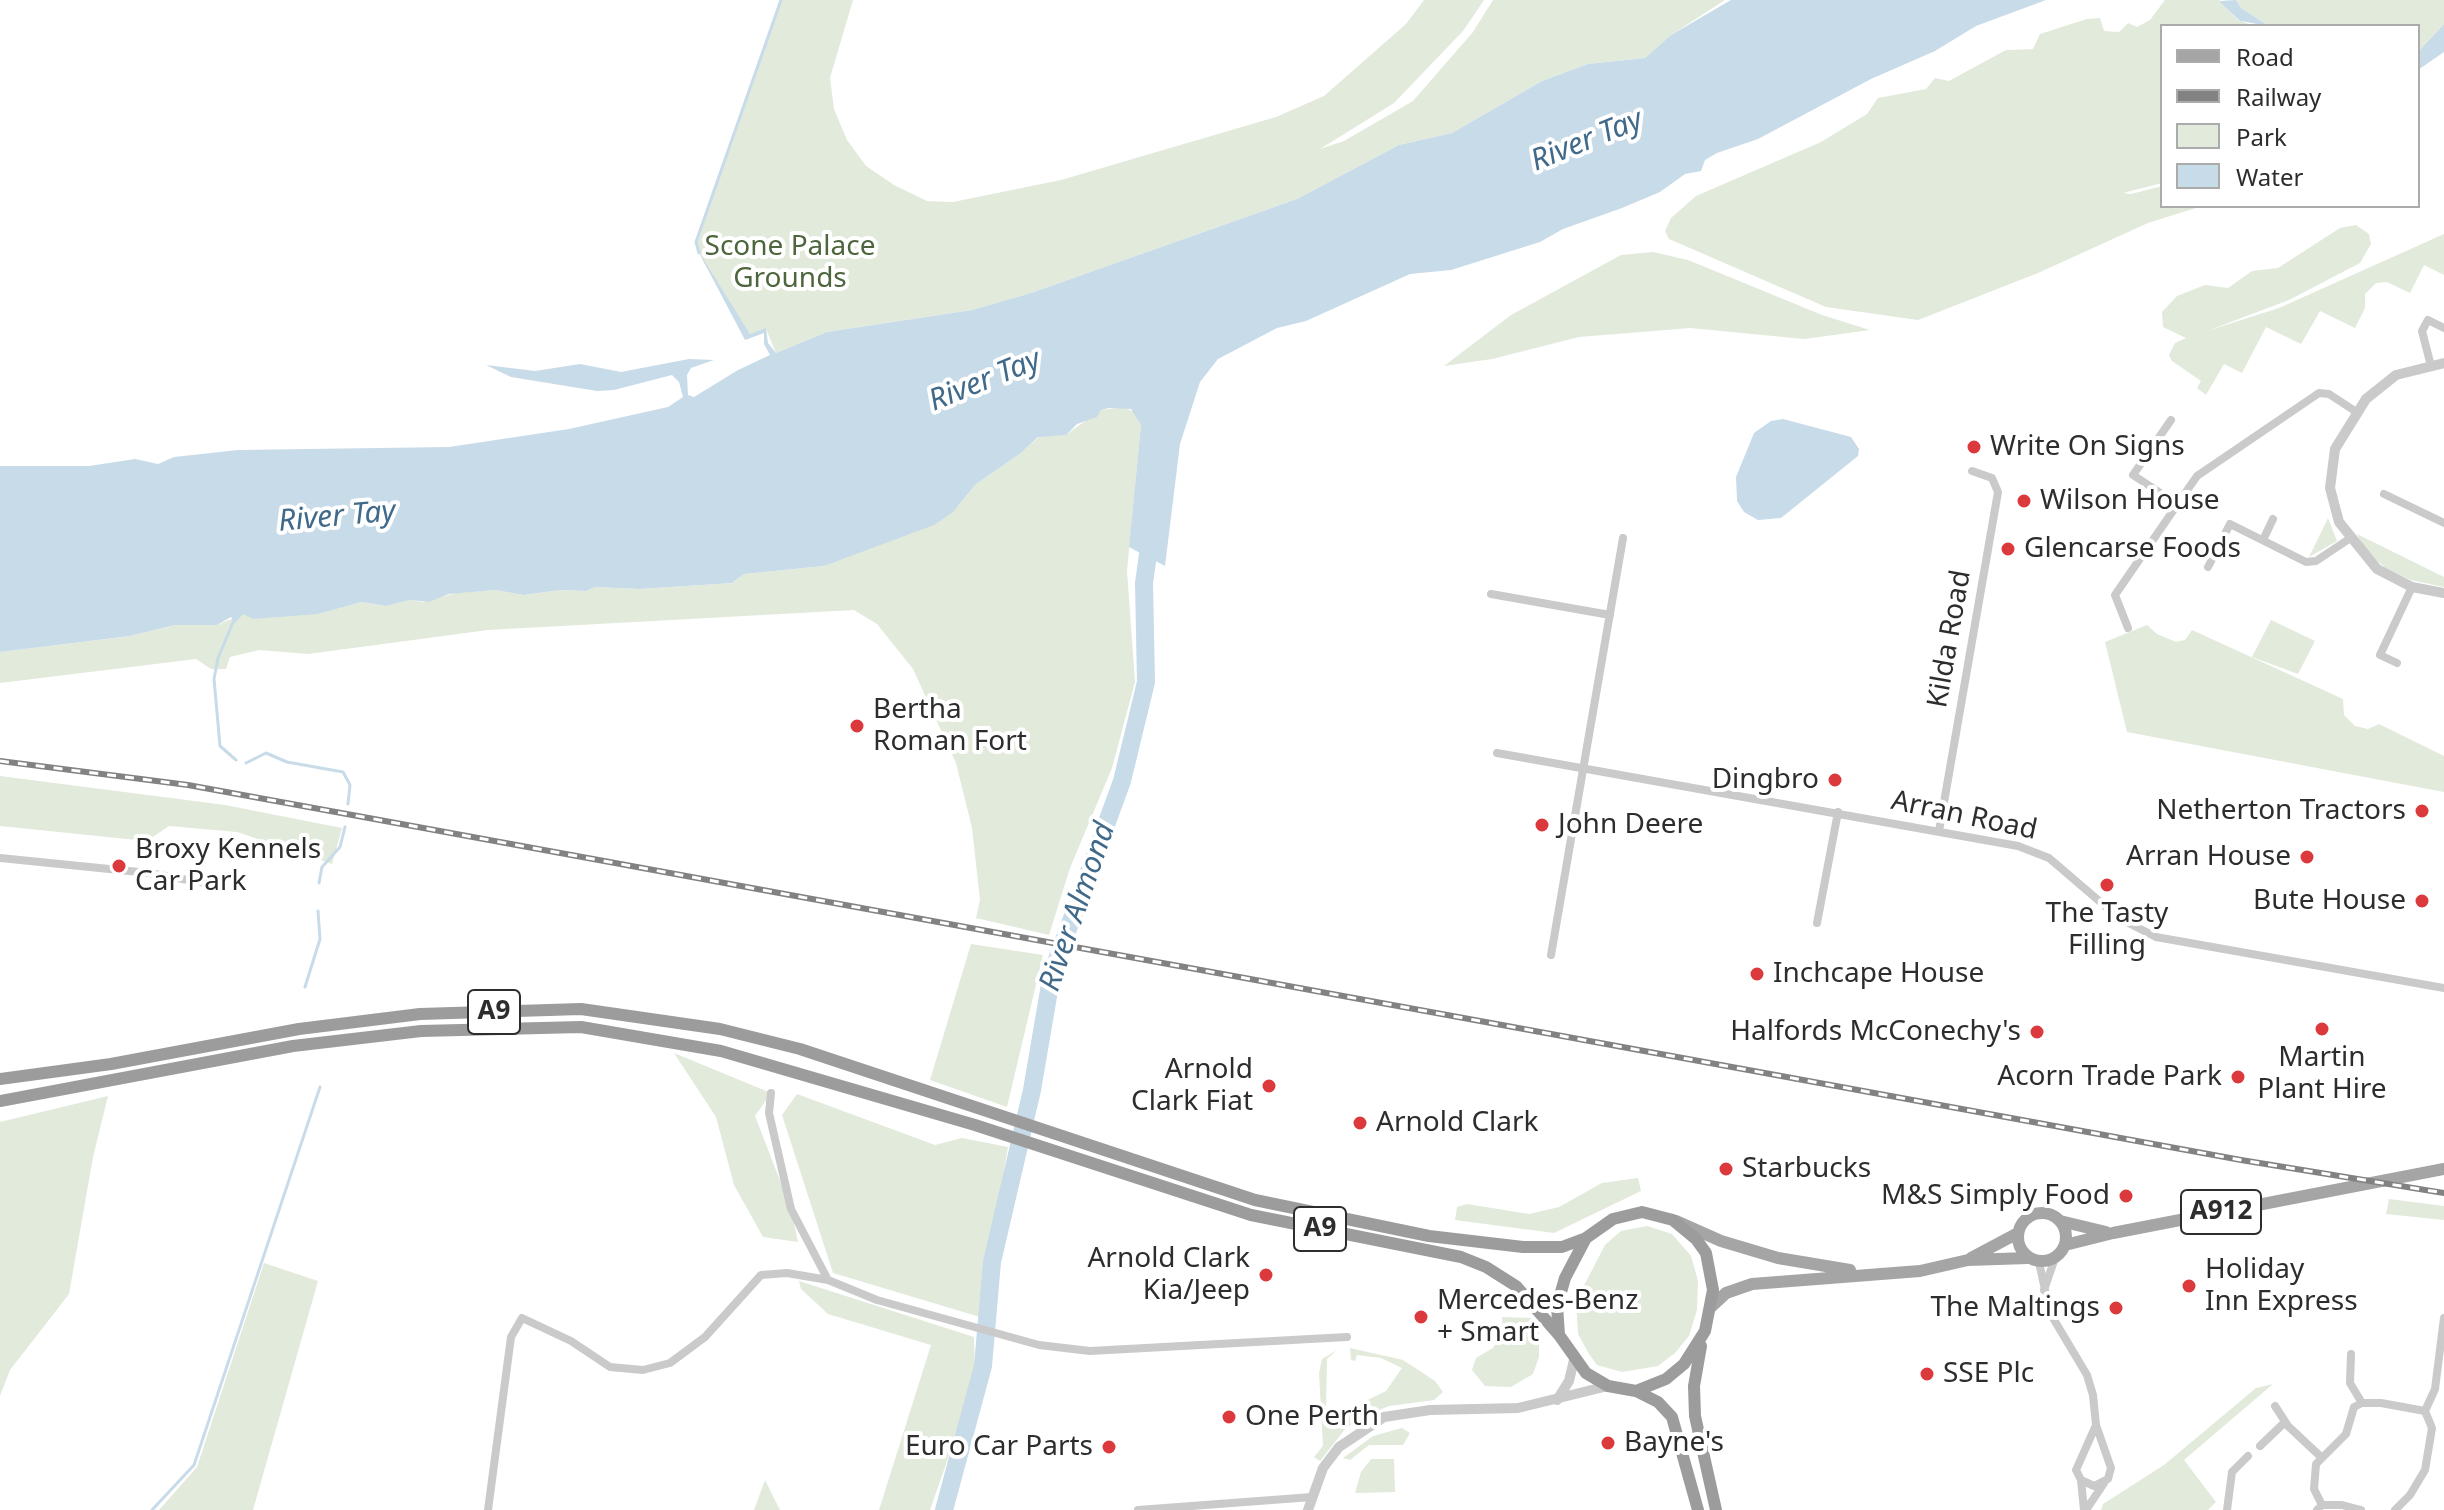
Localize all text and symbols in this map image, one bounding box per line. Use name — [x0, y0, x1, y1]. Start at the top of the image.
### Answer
legend — [2160, 24, 2420, 208]
text: Road — [2236, 40, 2294, 73]
text: Railway — [2236, 80, 2321, 113]
water label: River Tay — [1526, 102, 1648, 180]
text: Park — [2236, 120, 2287, 153]
text: Water — [2236, 160, 2303, 193]
park label: Scone Palace Grounds — [705, 230, 875, 296]
water label: River Tay — [924, 342, 1046, 420]
place label: Write On Signs — [1990, 430, 2185, 464]
marker: Write On Signs — [1965, 438, 1983, 456]
place label: Wilson House — [2040, 484, 2220, 518]
marker: Wilson House — [2015, 492, 2033, 510]
water label: River Tay — [277, 494, 397, 540]
place label: Glencarse Foods — [2024, 532, 2241, 566]
marker: Glencarse Foods — [1999, 540, 2017, 558]
street label: Kilda Road — [1921, 568, 1979, 710]
place label: Bertha Roman Fort — [873, 693, 1027, 759]
marker: Bertha Roman Fort — [848, 717, 866, 735]
place label: Dingbro — [1712, 763, 1819, 797]
marker: Dingbro — [1826, 771, 1844, 789]
street label: Arran Road — [1888, 784, 2040, 848]
place label: Netherton Tractors — [2156, 794, 2406, 828]
marker: Netherton Tractors — [2413, 802, 2431, 820]
place label: John Deere — [1558, 808, 1703, 842]
marker: John Deere — [1533, 816, 1551, 834]
water label: River Almond — [1032, 818, 1124, 996]
place label: Broxy Kennels Car Park — [135, 833, 321, 899]
place label: Arran House — [2126, 840, 2291, 874]
marker: Arran House — [2298, 848, 2316, 866]
marker: Broxy Kennels Car Park — [110, 857, 128, 875]
marker: The Tasty Filling — [2098, 876, 2116, 894]
place label: Bute House — [2253, 884, 2406, 918]
marker: Bute House — [2413, 892, 2431, 910]
place label: The Tasty Filling — [2046, 897, 2168, 963]
place label: Inchcape House — [1773, 957, 1984, 991]
marker: Inchcape House — [1748, 965, 1766, 983]
road number: A9 — [468, 990, 520, 1034]
place label: Halfords McConechy's — [1730, 1015, 2021, 1049]
marker: Martin Plant Hire — [2313, 1020, 2331, 1038]
marker: Halfords McConechy's — [2028, 1023, 2046, 1041]
place label: Martin Plant Hire — [2257, 1041, 2387, 1107]
place label: Arnold Clark Fiat — [1131, 1053, 1253, 1119]
place label: Acorn Trade Park — [1997, 1060, 2222, 1094]
marker: Acorn Trade Park — [2229, 1068, 2247, 1086]
marker: Arnold Clark Fiat — [1260, 1077, 1278, 1095]
place label: Arnold Clark — [1376, 1106, 1539, 1140]
marker: Arnold Clark — [1351, 1114, 1369, 1132]
place label: Starbucks — [1742, 1152, 1871, 1186]
marker: Starbucks — [1717, 1160, 1735, 1178]
place label: M&S Simply Food — [1881, 1179, 2110, 1213]
marker: M&S Simply Food — [2117, 1187, 2135, 1205]
road number: A912 — [2181, 1190, 2261, 1234]
road number: A9 — [1294, 1207, 1346, 1251]
place label: Arnold Clark Kia/Jeep — [1087, 1242, 1250, 1308]
place label: Holiday Inn Express — [2205, 1253, 2358, 1319]
marker: Arnold Clark Kia/Jeep — [1257, 1266, 1275, 1284]
marker: Holiday Inn Express — [2180, 1277, 2198, 1295]
place label: Mercedes-Benz + Smart — [1437, 1284, 1638, 1350]
place label: The Maltings — [1930, 1291, 2100, 1325]
marker: The Maltings — [2107, 1299, 2125, 1317]
marker: Mercedes-Benz + Smart — [1412, 1308, 1430, 1326]
place label: SSE Plc — [1943, 1357, 2034, 1391]
marker: SSE Plc — [1918, 1365, 1936, 1383]
place label: One Perth — [1245, 1400, 1379, 1434]
marker: One Perth — [1220, 1408, 1238, 1426]
place label: Bayne's — [1624, 1426, 1724, 1460]
place label: Euro Car Parts — [905, 1430, 1093, 1464]
marker: Bayne's — [1599, 1434, 1617, 1452]
marker: Euro Car Parts — [1100, 1438, 1118, 1456]

